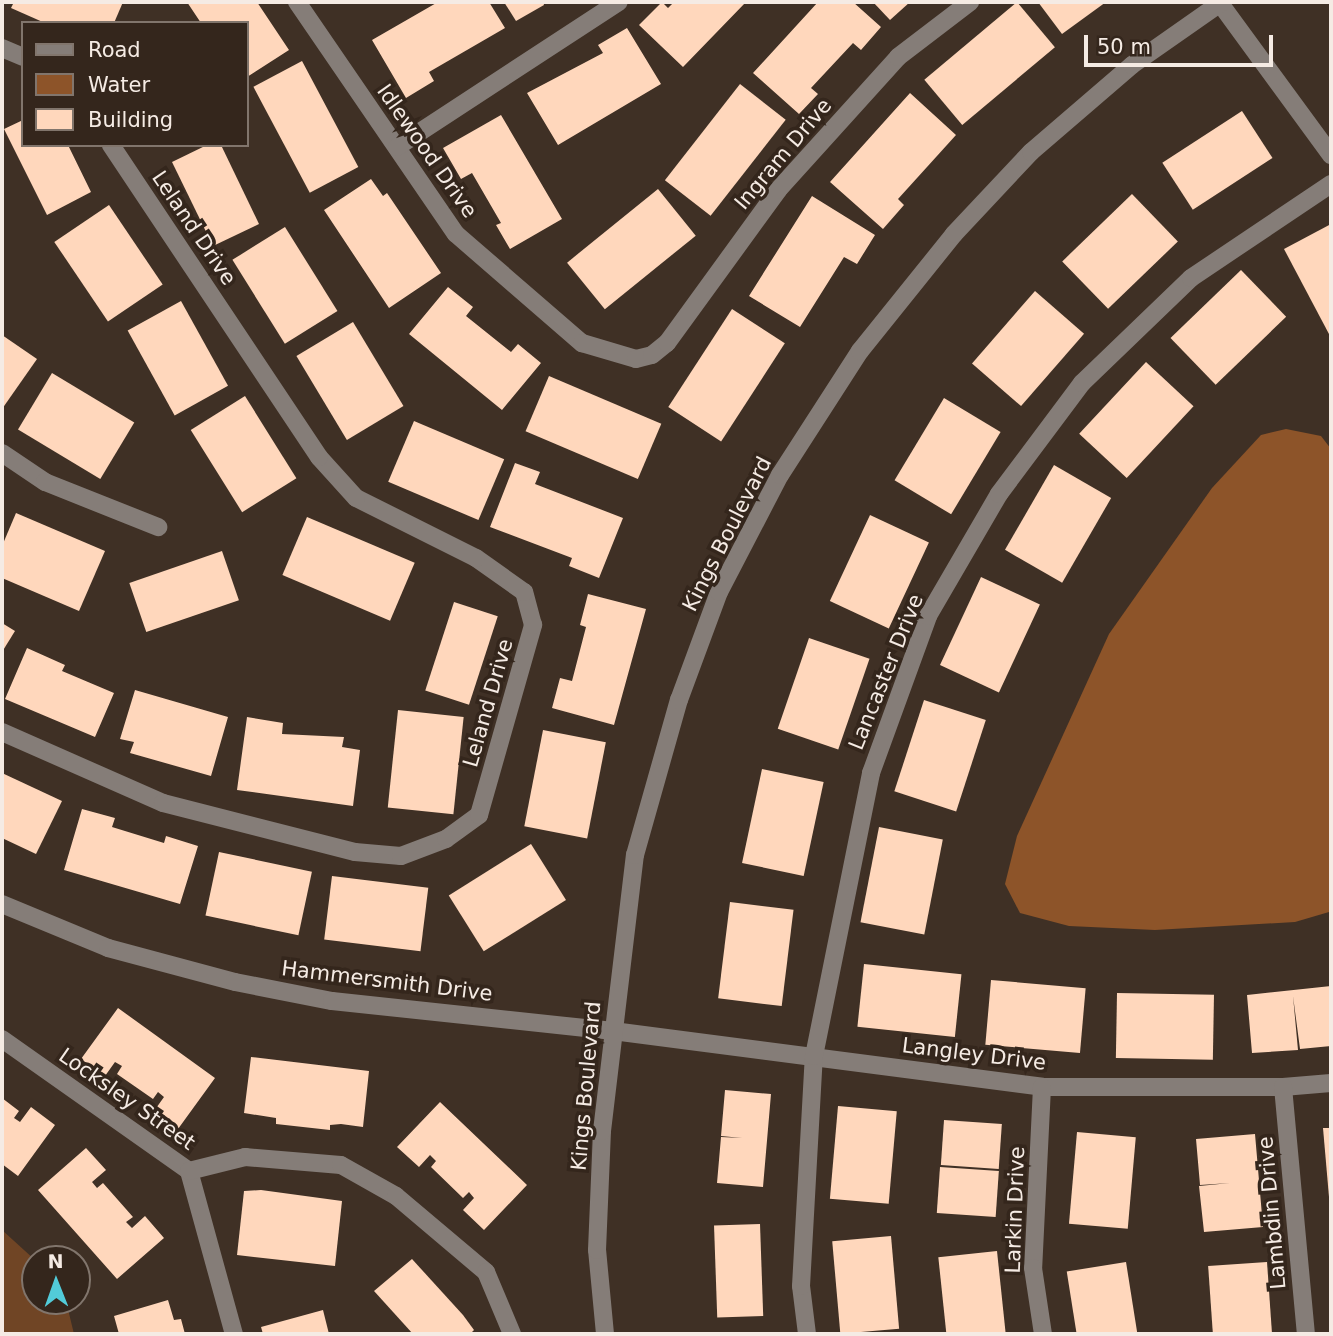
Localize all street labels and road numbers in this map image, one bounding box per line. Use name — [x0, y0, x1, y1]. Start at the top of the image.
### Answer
street label: Idlewood Drive — [372, 79, 482, 223]
street label: Ingram Drive — [729, 93, 837, 215]
street label: Leland Drive — [147, 166, 241, 290]
street label: Kings Boulevard — [677, 453, 777, 615]
street label: Lancaster Drive — [843, 590, 929, 754]
street label: Leland Drive — [458, 636, 518, 770]
street label: Hammersmith Drive — [280, 956, 494, 1006]
street label: Kings Boulevard — [566, 1000, 606, 1172]
street label: Langley Drive — [900, 1033, 1048, 1075]
street label: Locksley Street — [54, 1043, 200, 1155]
street label: Lambdin Drive — [1253, 1135, 1291, 1291]
street label: Larkin Drive — [1000, 1146, 1030, 1274]

